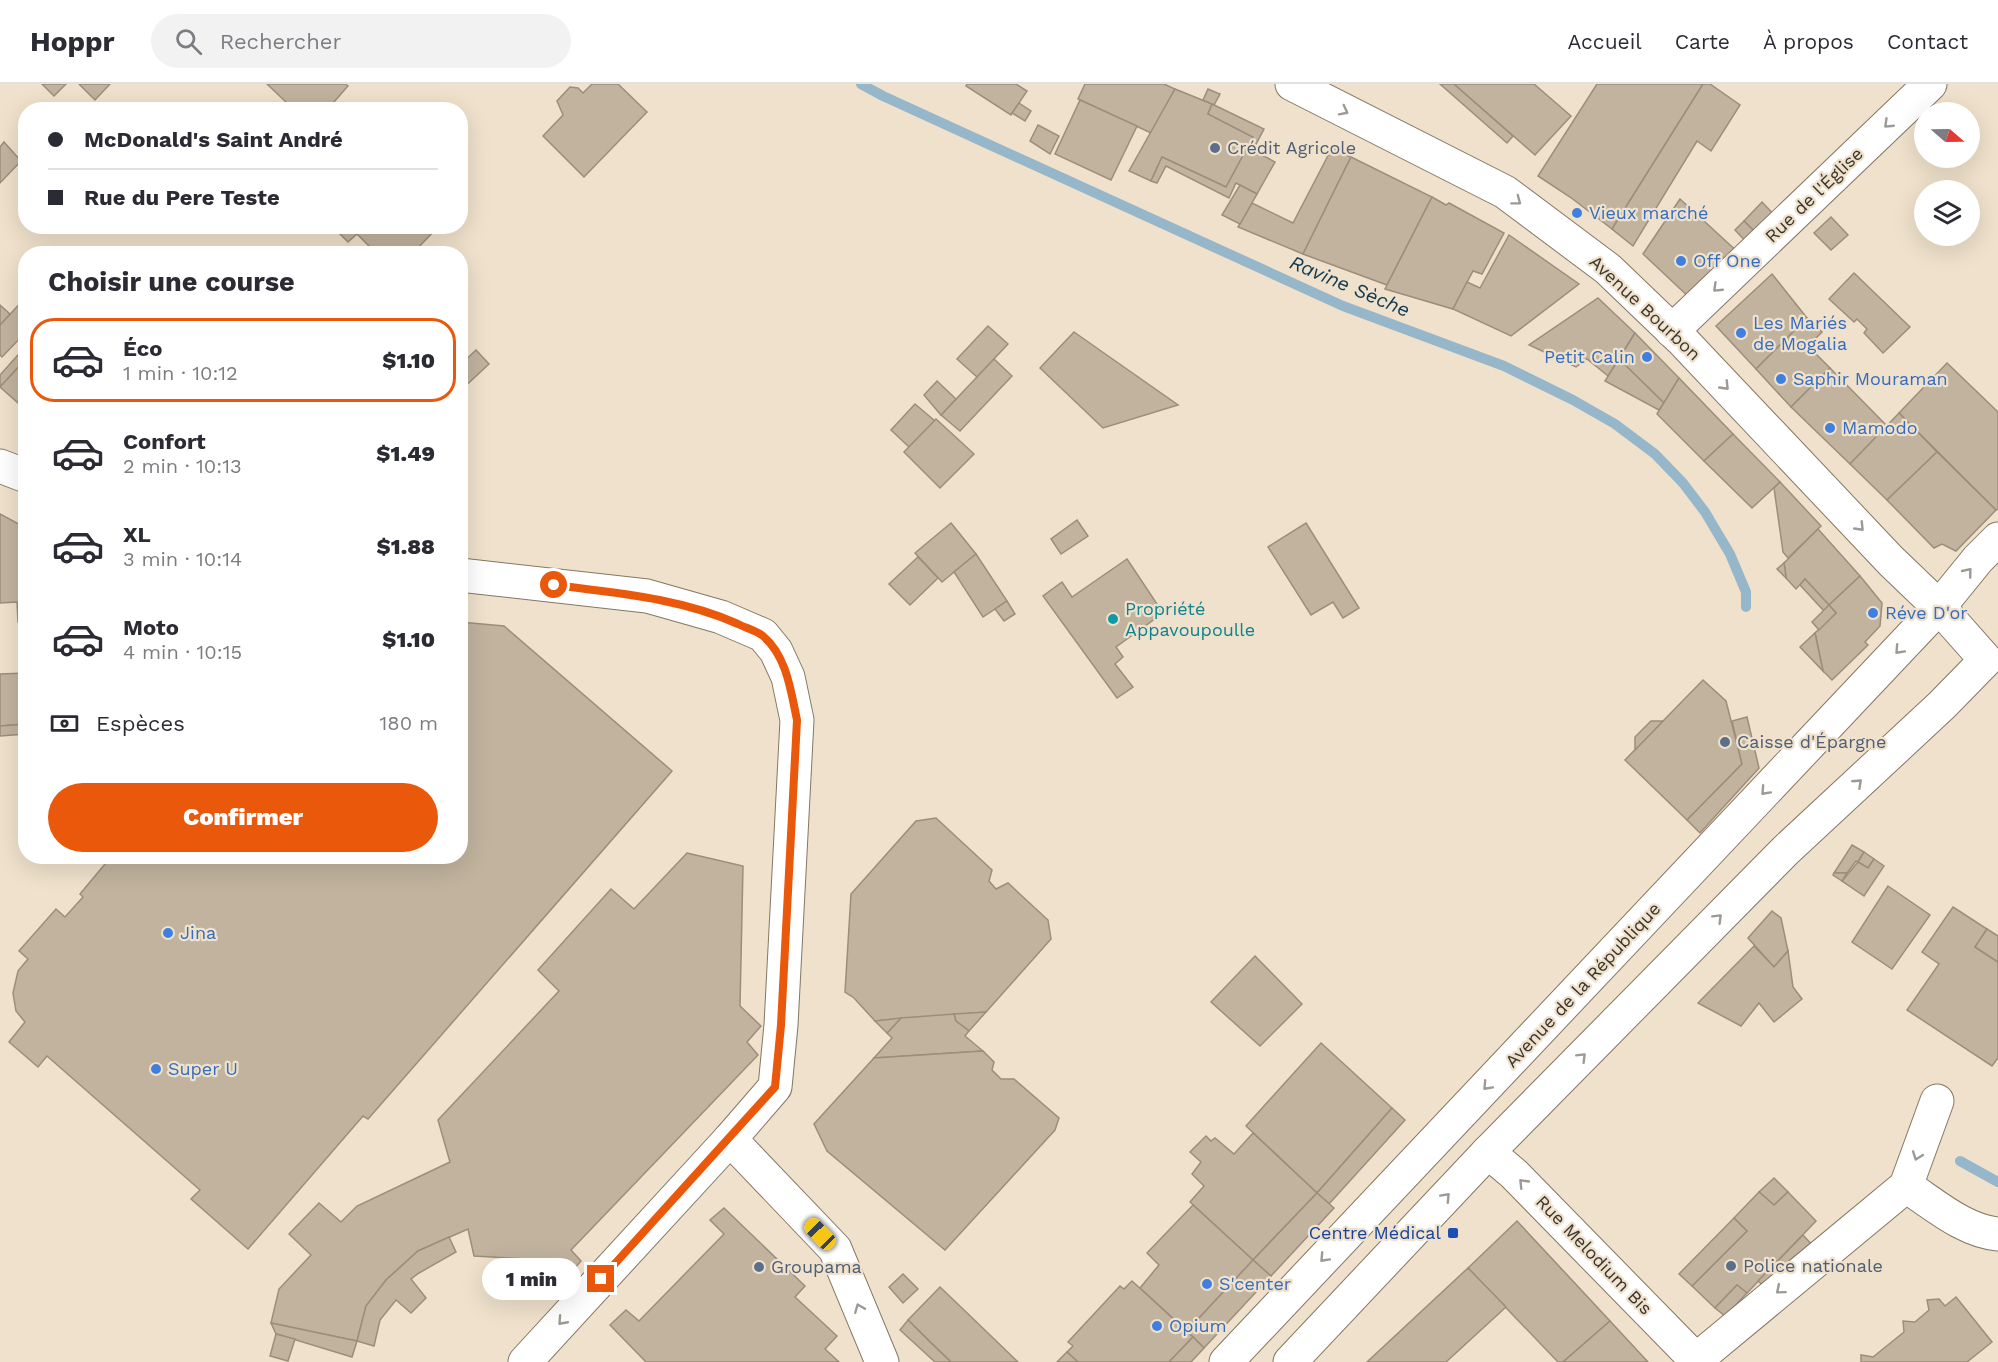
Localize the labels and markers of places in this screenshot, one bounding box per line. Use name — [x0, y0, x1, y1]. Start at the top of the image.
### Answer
place label: Crédit Agricole — [1227, 137, 1356, 158]
marker: Crédit Agricole — [1208, 141, 1222, 155]
place label: Vieux marché — [1589, 202, 1708, 223]
marker: Vieux marché — [1570, 206, 1584, 220]
place label: Off One — [1693, 250, 1761, 271]
marker: Off One — [1674, 254, 1688, 268]
place label: Les Mariés de Mogalia — [1753, 312, 1847, 354]
marker: Les Mariés de Mogalia — [1734, 326, 1748, 340]
place label: Petit Calin — [1544, 346, 1635, 367]
marker: Petit Calin — [1640, 350, 1654, 364]
place label: Saphir Mouraman — [1793, 368, 1948, 389]
marker: Saphir Mouraman — [1774, 372, 1788, 386]
place label: Mamodo — [1842, 417, 1918, 438]
marker: Mamodo — [1823, 421, 1837, 435]
place label: Propriété Appavoupoulle — [1125, 598, 1255, 640]
place label: Réve D'or — [1885, 602, 1968, 623]
marker: Réve D'or — [1866, 606, 1880, 620]
marker: Propriété Appavoupoulle — [1106, 612, 1120, 626]
place label: Caisse d'Épargne — [1737, 731, 1886, 752]
marker: Caisse d'Épargne — [1718, 735, 1732, 749]
place label: Jina — [180, 922, 216, 943]
marker: Jina — [161, 926, 175, 940]
place label: Super U — [168, 1058, 238, 1079]
marker: Super U — [149, 1062, 163, 1076]
place label: Centre Médical — [1309, 1222, 1441, 1243]
marker: Centre Médical — [1446, 1226, 1460, 1240]
place label: Police nationale — [1743, 1255, 1883, 1276]
place label: Groupama — [771, 1256, 862, 1277]
marker: Police nationale — [1724, 1259, 1738, 1273]
marker: Groupama — [752, 1260, 766, 1274]
place label: S'center — [1219, 1273, 1291, 1294]
marker: S'center — [1200, 1277, 1214, 1291]
place label: Opium — [1169, 1315, 1227, 1336]
marker: Opium — [1150, 1319, 1164, 1333]

